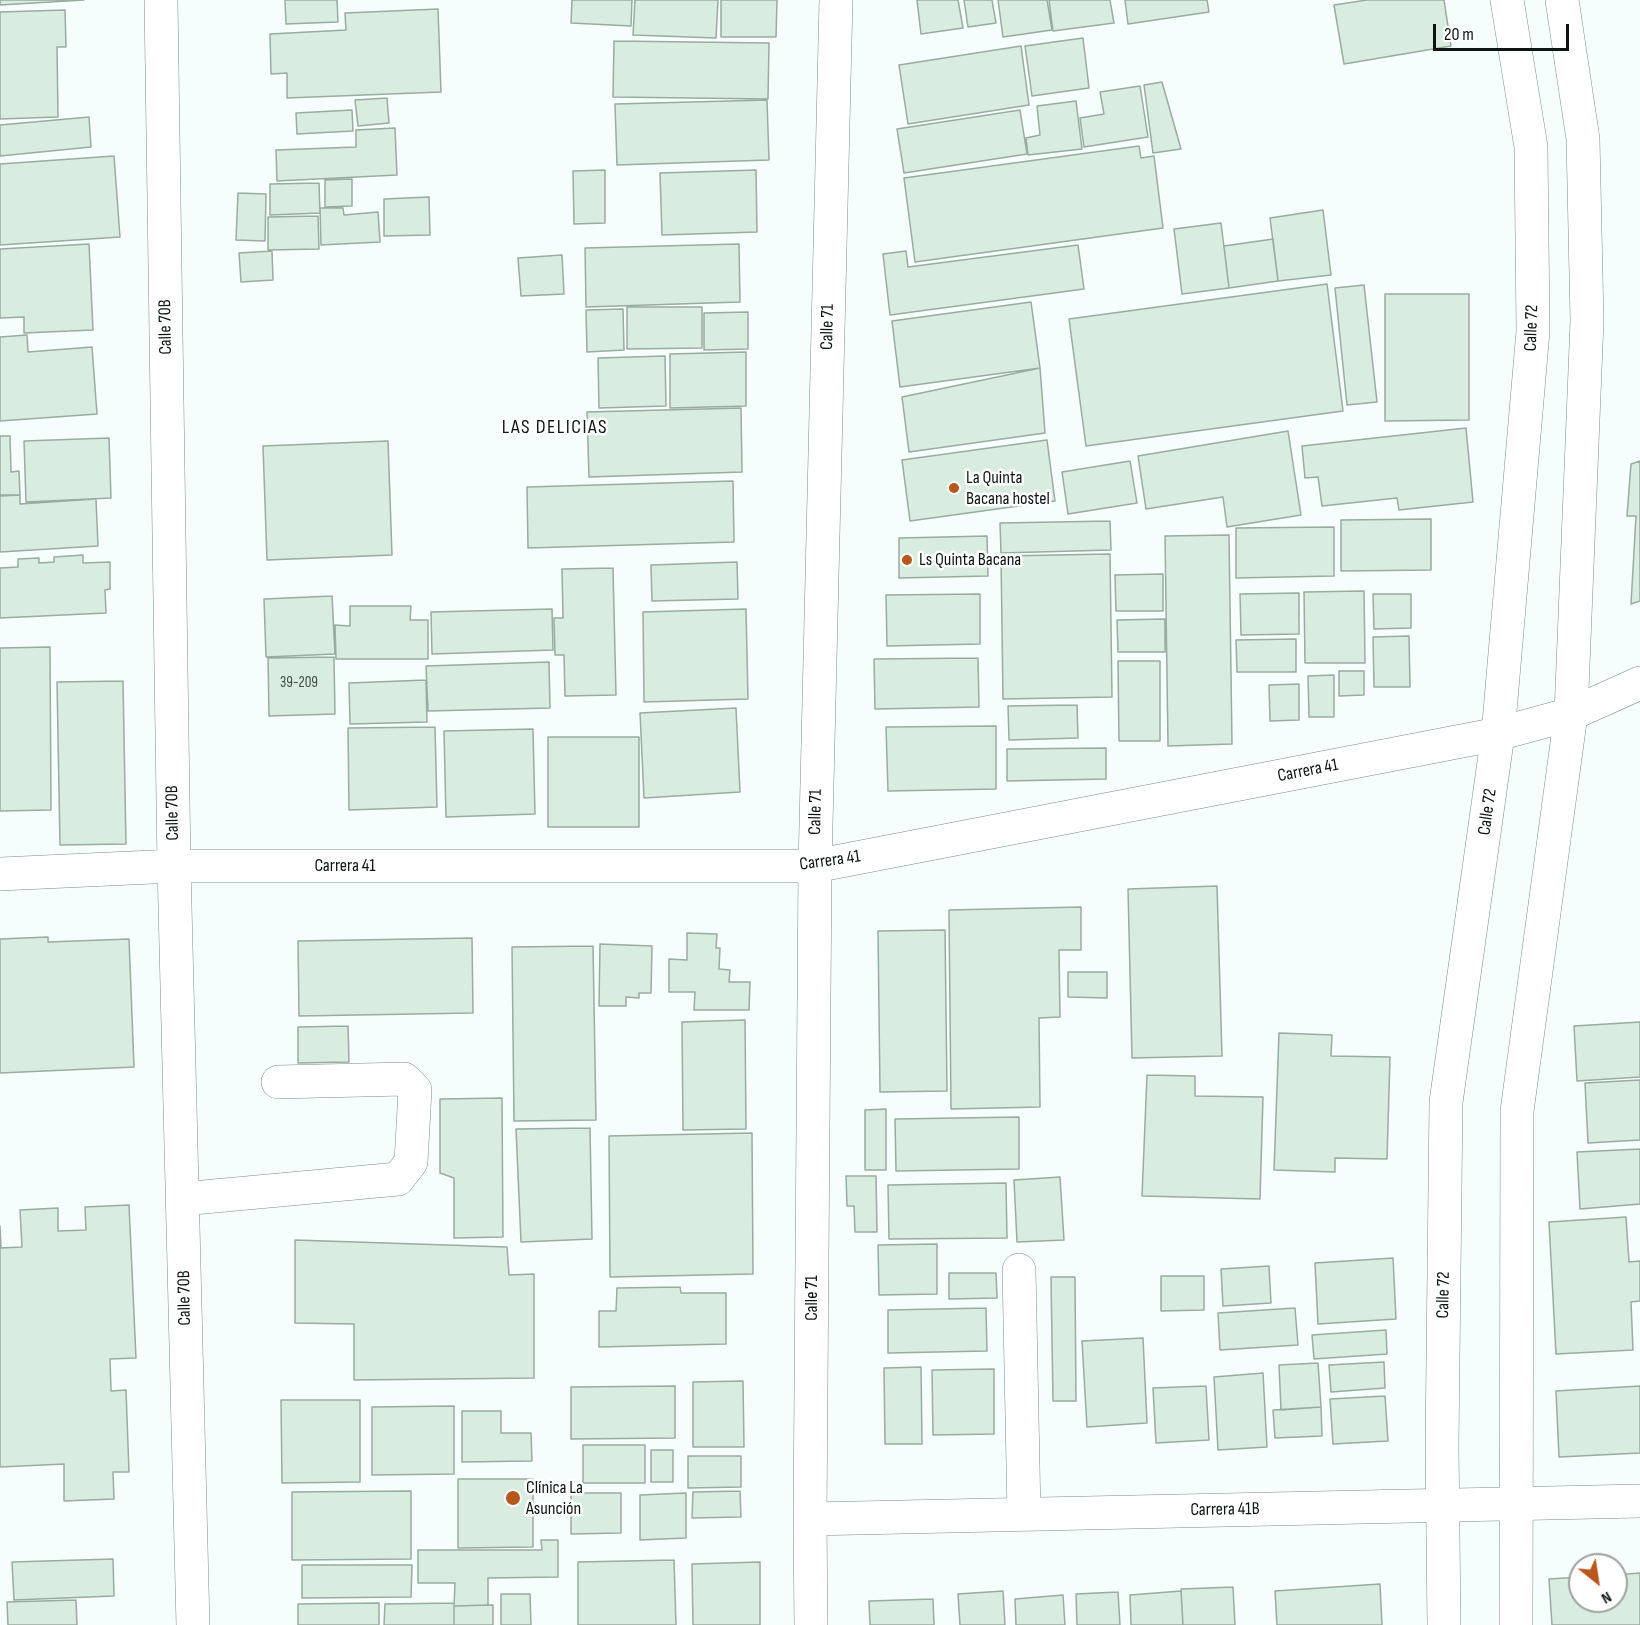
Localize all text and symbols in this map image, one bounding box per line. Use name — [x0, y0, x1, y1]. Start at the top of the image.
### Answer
scale bar — [1436, 12, 1572, 50]
text: 20 m — [1444, 24, 1474, 45]
street label: Calle 70B — [155, 299, 177, 355]
street label: Calle 71 — [817, 304, 839, 350]
street label: Calle 72 — [1520, 304, 1544, 352]
district label: LAS DELICIAS — [502, 416, 608, 440]
place label: La Quinta Bacana hostel — [966, 467, 1050, 510]
marker: La Quinta Bacana hostel — [947, 481, 961, 495]
place label: Ls Quinta Bacana — [919, 549, 1021, 571]
marker: Ls Quinta Bacana — [900, 553, 914, 567]
house number: 39-209 — [280, 674, 318, 692]
street label: Carrera 41 — [1276, 755, 1340, 787]
street label: Calle 70B — [162, 785, 184, 841]
street label: Calle 72 — [1474, 787, 1502, 837]
street label: Calle 71 — [805, 789, 827, 835]
street label: Carrera 41 — [798, 846, 862, 876]
street label: Carrera 41 — [314, 855, 376, 877]
street label: Calle 70B — [174, 1270, 196, 1326]
street label: Calle 72 — [1433, 1271, 1455, 1319]
street label: Calle 71 — [801, 1275, 823, 1321]
place label: Clínica La Asunción — [526, 1477, 583, 1520]
marker: Clínica La Asunción — [504, 1489, 522, 1507]
street label: Carrera 41B — [1190, 1499, 1260, 1521]
north arrow — [1568, 1553, 1628, 1613]
text: N — [1598, 1587, 1615, 1608]

